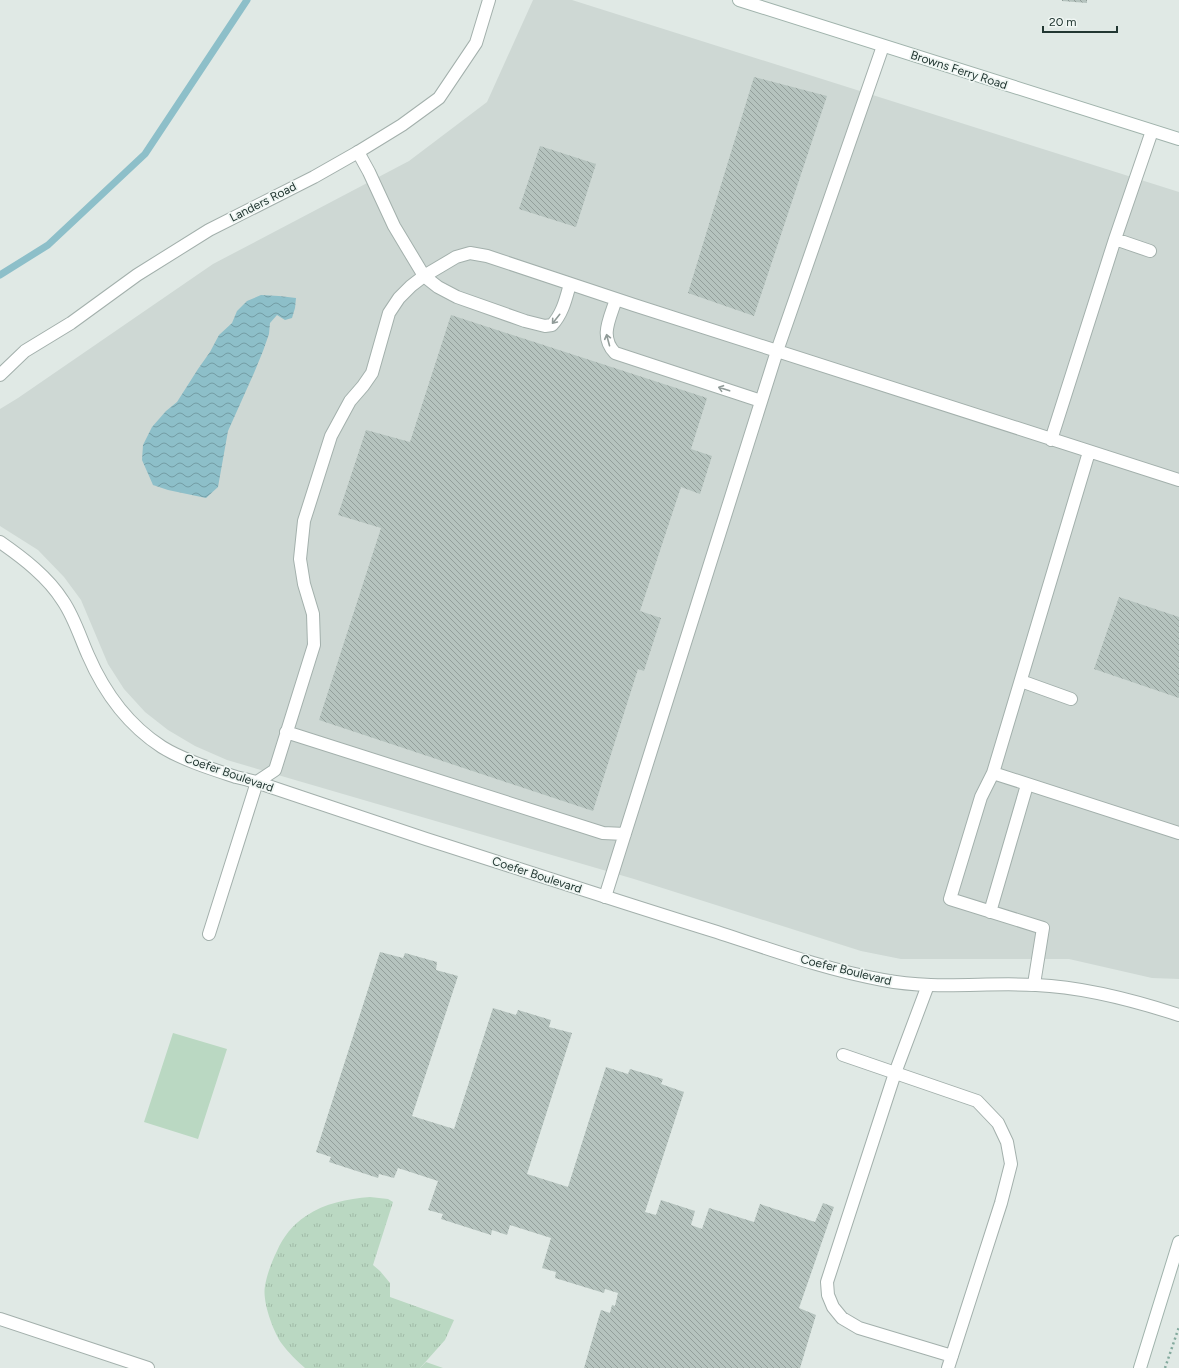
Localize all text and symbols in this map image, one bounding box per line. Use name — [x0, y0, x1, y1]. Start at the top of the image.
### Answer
scale bar — [1043, 8, 1117, 34]
text: 20 m — [1049, 15, 1077, 29]
street label: Browns Ferry Road — [909, 48, 1009, 92]
street label: Landers Road — [227, 179, 299, 225]
one-way arrow — [551, 314, 560, 325]
one-way arrow — [604, 334, 611, 347]
one-way arrow — [718, 385, 731, 392]
street label: Coefer Boulevard — [183, 751, 275, 795]
street label: Coefer Boulevard — [490, 854, 584, 896]
street label: Coefer Boulevard — [799, 952, 893, 988]

